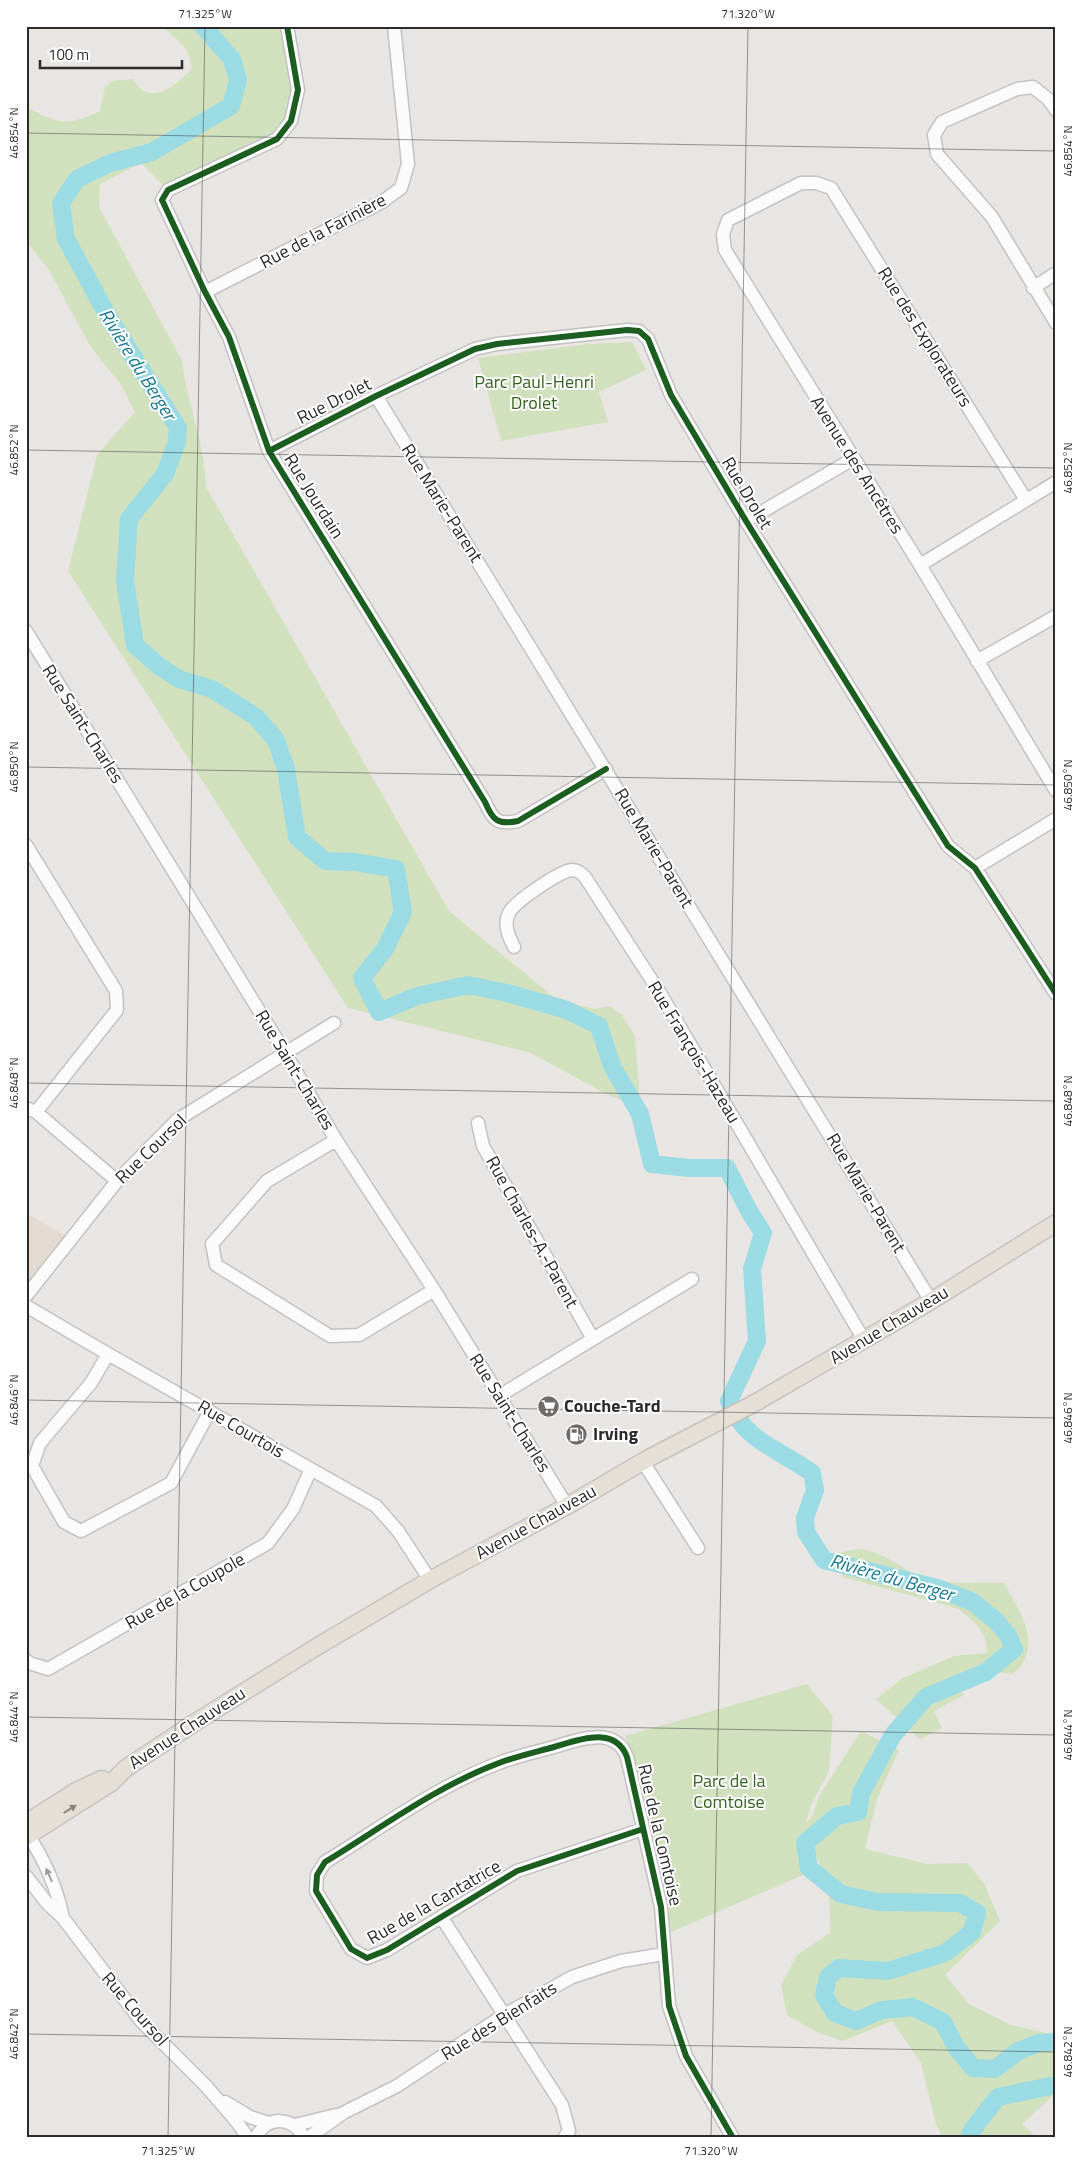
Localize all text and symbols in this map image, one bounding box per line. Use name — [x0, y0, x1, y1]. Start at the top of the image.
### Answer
text: 71.325°W — [178, 4, 232, 23]
text: 71.320°W — [721, 4, 775, 23]
scale bar — [40, 38, 182, 70]
text: 100 m — [48, 43, 89, 66]
text: 46.854°N — [4, 107, 23, 159]
text: 46.854°N — [1058, 125, 1077, 177]
street label: Rue de la Farinière — [255, 186, 391, 275]
street label: Rue des Explorateurs — [871, 261, 979, 412]
water label: Rivière du Berger — [92, 302, 185, 427]
park label: Parc Paul-Henri Drolet — [474, 368, 594, 416]
street label: Rue Drolet — [292, 370, 376, 431]
street label: Avenue des Ancêtres — [804, 390, 911, 539]
text: 46.852°N — [4, 424, 23, 476]
street label: Rue Marie-Parent — [395, 438, 490, 568]
text: 46.852°N — [1058, 442, 1077, 494]
street label: Rue Jourdain — [278, 448, 351, 544]
street label: Rue Drolet — [715, 451, 780, 535]
street label: Rue Saint-Charles — [36, 659, 131, 789]
text: 46.850°N — [4, 741, 23, 793]
text: 46.850°N — [1058, 759, 1077, 811]
street label: Rue Marie-Parent — [608, 783, 701, 913]
street label: Rue François-Hazeau — [641, 975, 748, 1128]
street label: Rue Saint-Charles — [249, 1004, 342, 1135]
text: 46.848°N — [4, 1057, 23, 1109]
text: 46.848°N — [1058, 1075, 1077, 1127]
street label: Rue Coursol — [109, 1107, 193, 1190]
street label: Rue Marie-Parent — [820, 1128, 913, 1258]
street label: Rue Charles-A.-Parent — [479, 1151, 586, 1313]
street label: Avenue Chauveau — [824, 1278, 953, 1371]
street label: Rue Saint-Charles — [463, 1348, 558, 1478]
text: 46.846°N — [4, 1374, 23, 1426]
place label: Couche-Tard — [564, 1392, 661, 1419]
text: 46.846°N — [1058, 1392, 1077, 1444]
street label: Rue Courtois — [193, 1393, 290, 1464]
supermarket icon: Couche-Tard — [536, 1394, 560, 1418]
place label: Irving — [593, 1420, 638, 1447]
fuel station icon: Irving — [565, 1422, 589, 1446]
street label: Avenue Chauveau — [470, 1477, 601, 1566]
street label: Rue de la Coupole — [120, 1545, 250, 1636]
water label: Rivière du Berger — [827, 1545, 959, 1609]
street label: Avenue Chauveau — [123, 1680, 250, 1776]
text: 46.844°N — [4, 1691, 23, 1743]
text: 46.844°N — [1058, 1709, 1077, 1761]
street label: Rue de la Comtoise — [631, 1761, 690, 1908]
park label: Parc de la Comtoise — [692, 1767, 766, 1815]
one-way arrow — [63, 1805, 76, 1814]
street label: Rue de la Cantatrice — [362, 1852, 506, 1951]
one-way arrow — [44, 1868, 52, 1882]
street label: Rue Coursol — [95, 1966, 175, 2052]
street label: Rue des Bienfaits — [436, 1974, 562, 2067]
text: 46.842°N — [4, 2008, 23, 2060]
text: 46.842°N — [1058, 2026, 1077, 2078]
text: 71.325°W — [141, 2141, 195, 2160]
text: 71.320°W — [684, 2141, 738, 2160]

